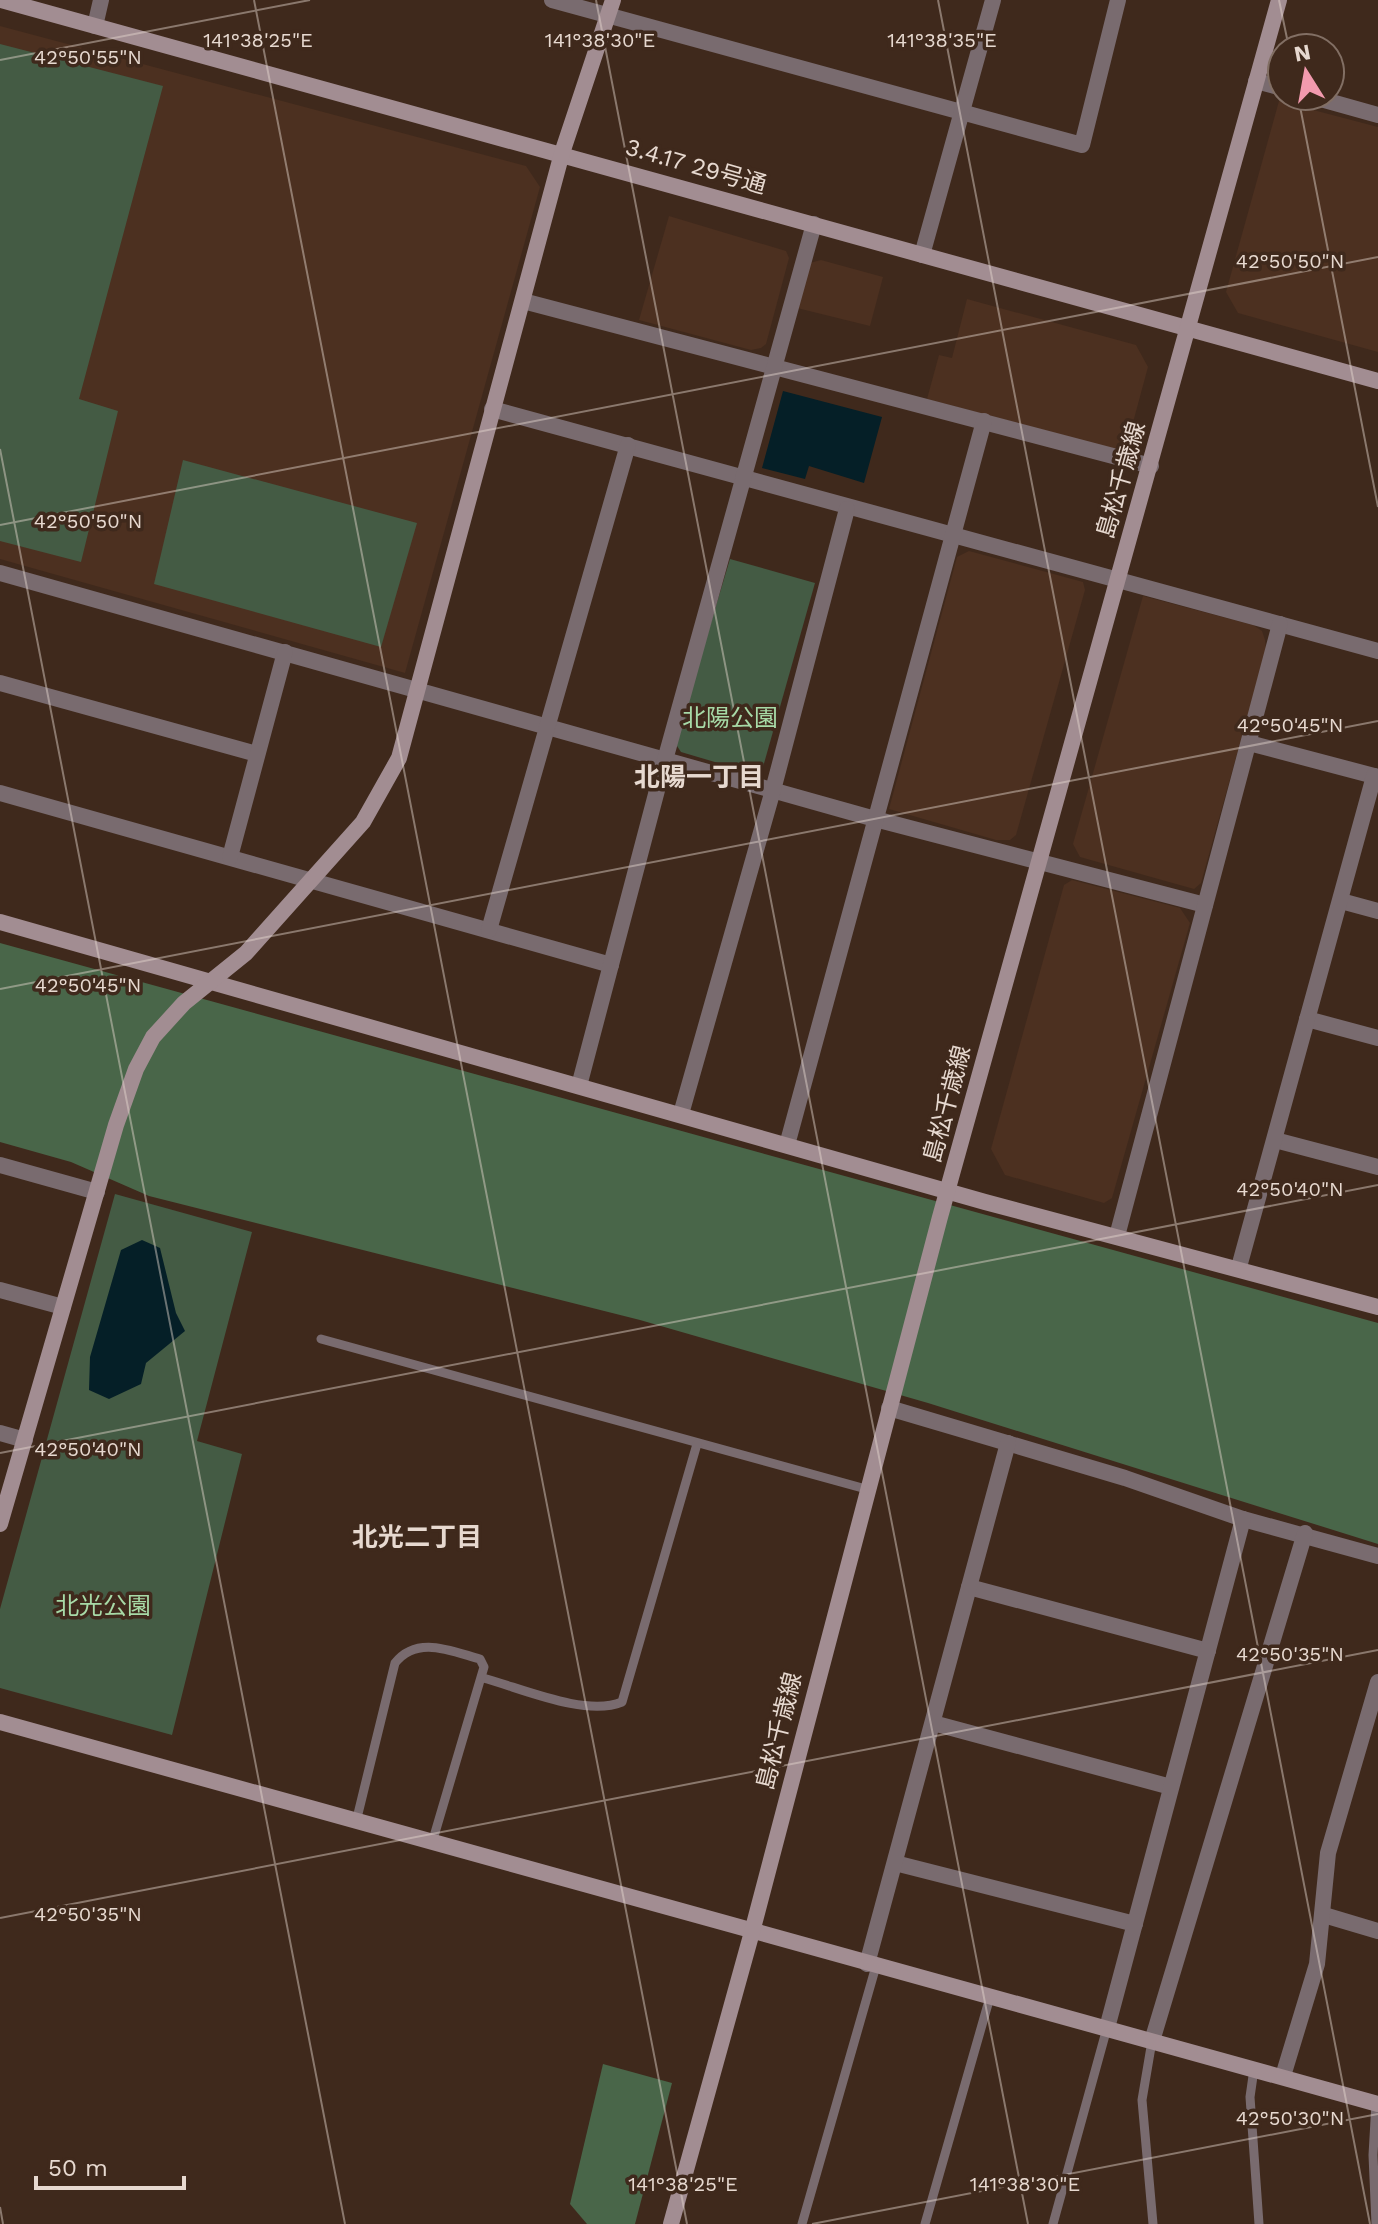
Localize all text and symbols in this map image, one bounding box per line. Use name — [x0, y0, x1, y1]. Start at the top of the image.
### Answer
text: 141°38'25"E — [203, 28, 313, 52]
text: 141°38'30"E — [545, 28, 655, 52]
text: 141°38'35"E — [887, 28, 997, 52]
north arrow — [1266, 32, 1346, 112]
text: N — [1292, 39, 1313, 67]
text: 42°50'55"N — [34, 45, 142, 69]
street label: 3.4.17 29号通 — [622, 133, 770, 199]
text: 42°50'50"N — [1236, 249, 1344, 273]
street label: 島松千歳線 — [1091, 418, 1151, 542]
text: 42°50'50"N — [34, 509, 142, 533]
park label: 北陽公園 — [682, 704, 778, 732]
text: 42°50'45"N — [1237, 713, 1343, 737]
district label: 北陽一丁目 — [634, 762, 764, 792]
text: 42°50'45"N — [35, 973, 141, 997]
street label: 島松千歳線 — [918, 1042, 976, 1166]
text: 42°50'40"N — [1236, 1177, 1344, 1201]
text: 42°50'40"N — [34, 1437, 142, 1461]
district label: 北光二丁目 — [352, 1522, 482, 1552]
park label: 北光公園 — [55, 1592, 151, 1620]
text: 42°50'35"N — [1236, 1642, 1344, 1666]
street label: 島松千歳線 — [751, 1669, 807, 1793]
text: 42°50'35"N — [34, 1902, 142, 1926]
text: 42°50'30"N — [1236, 2106, 1344, 2130]
scale bar — [36, 2140, 184, 2190]
text: 50 m — [48, 2154, 108, 2182]
text: 141°38'25"E — [628, 2172, 738, 2196]
text: 141°38'30"E — [970, 2172, 1080, 2196]

